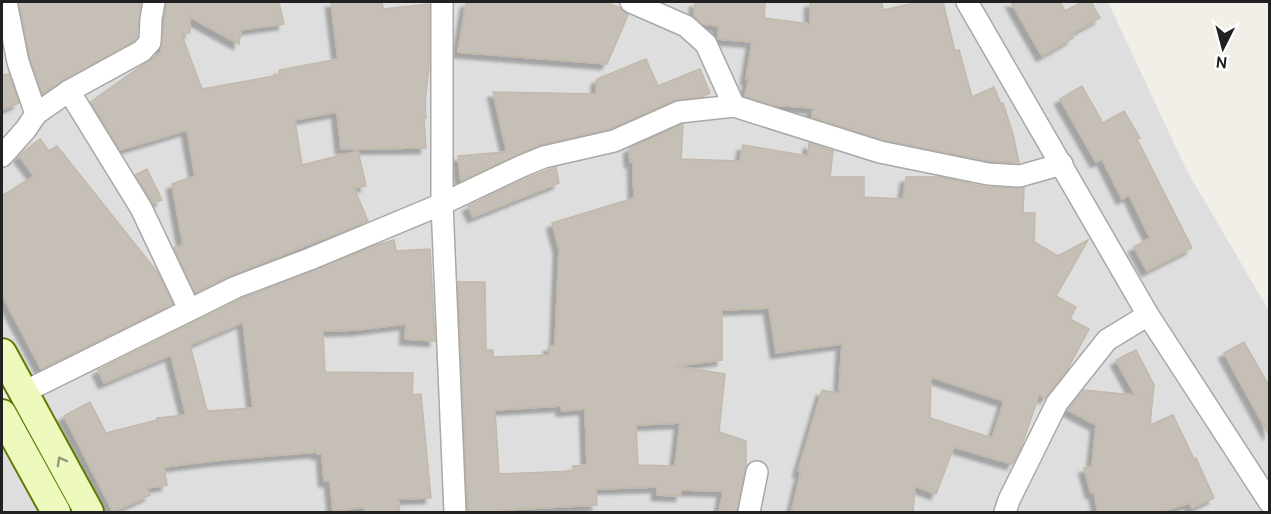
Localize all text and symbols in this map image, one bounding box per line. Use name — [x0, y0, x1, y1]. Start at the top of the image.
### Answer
north arrow — [1193, 18, 1253, 78]
text: N — [1215, 52, 1228, 72]
one-way arrow — [57, 457, 68, 467]

